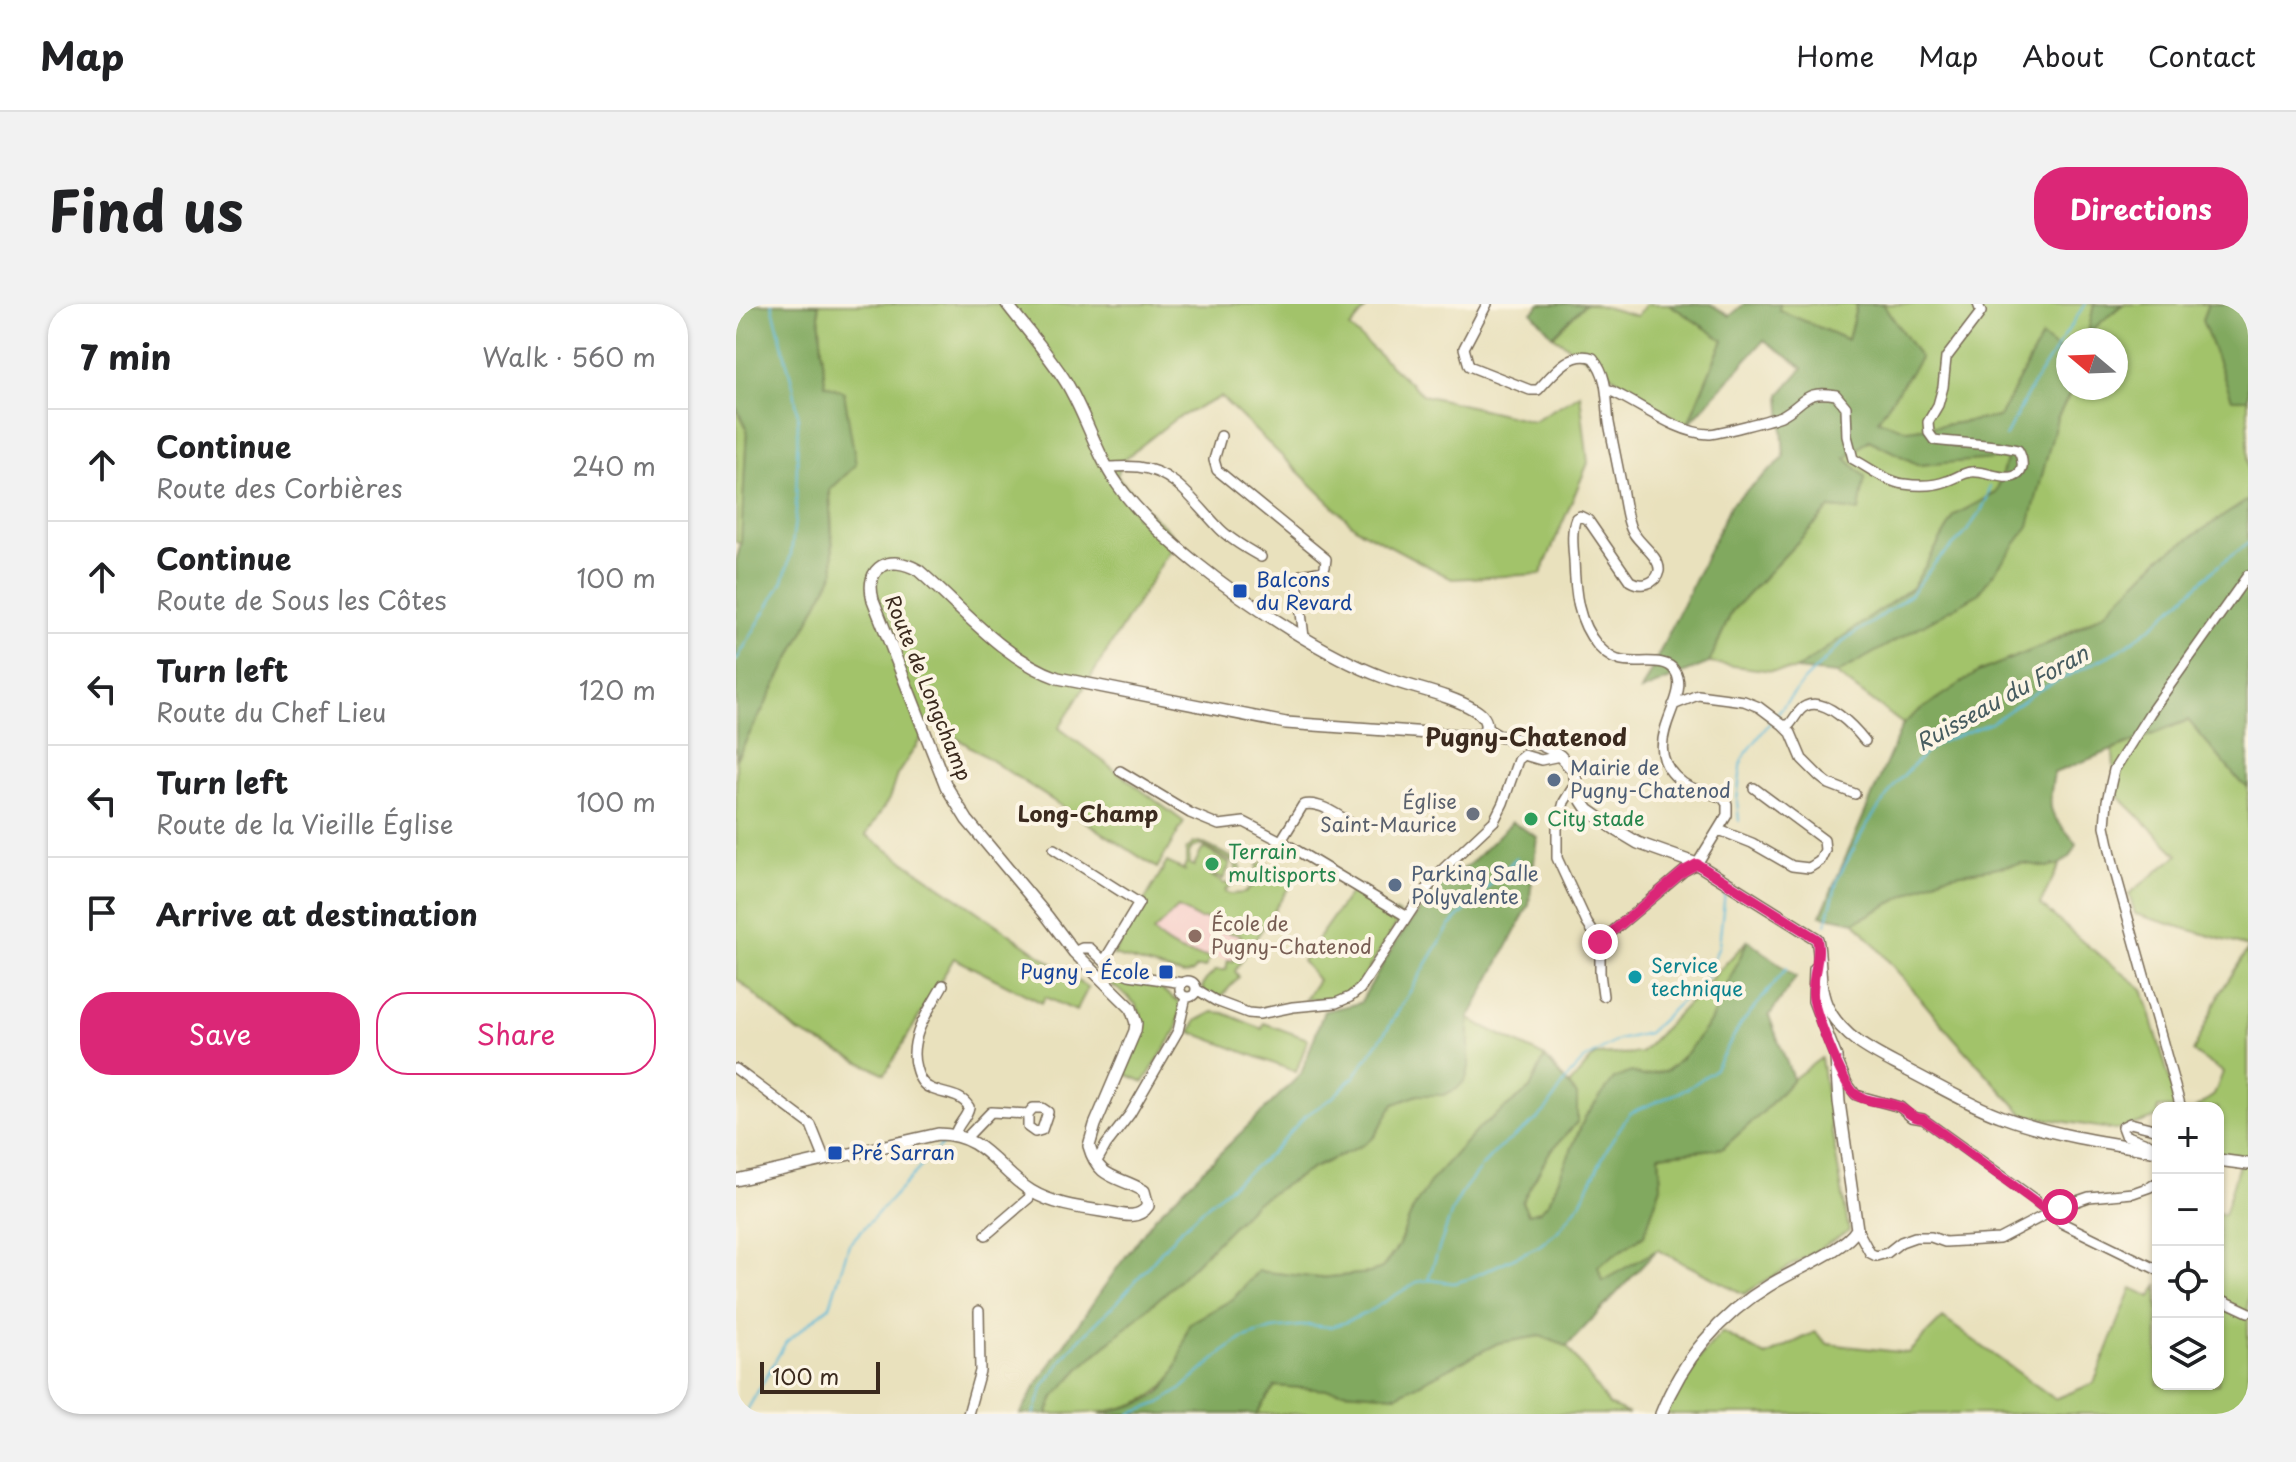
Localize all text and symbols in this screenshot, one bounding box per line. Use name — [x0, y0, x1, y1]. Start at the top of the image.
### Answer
text: Map — [40, 27, 124, 84]
text: Home — [1796, 34, 1874, 77]
text: Map — [1918, 34, 1978, 77]
text: About — [2022, 34, 2104, 77]
text: Contact — [2148, 34, 2256, 77]
text: Find us — [48, 166, 244, 251]
button: Directions — [2034, 167, 2248, 250]
north arrow — [2056, 328, 2128, 400]
text: 7 min — [80, 330, 171, 382]
text: Walk · 560 m — [482, 337, 656, 376]
text: Continue — [156, 423, 291, 468]
icon: ahead — [80, 443, 124, 487]
text: 240 m — [572, 446, 656, 485]
text: Route des Corbières — [156, 468, 403, 507]
text: Continue — [156, 535, 291, 580]
icon: ahead — [80, 555, 124, 599]
text: 100 m — [576, 558, 656, 597]
place label: Balcons du Revard — [1256, 564, 1352, 617]
text: Route de Sous les Côtes — [156, 580, 446, 619]
marker: Balcons du Revard — [1231, 582, 1249, 600]
street label: Route de Longchamp — [878, 590, 980, 785]
water label: Ruisseau du Foran — [1909, 635, 2095, 758]
text: Turn left — [156, 647, 288, 692]
icon: left — [80, 667, 124, 711]
text: 120 m — [579, 670, 656, 709]
text: Route du Chef Lieu — [156, 692, 387, 731]
district label: Pugny-Chatenod — [1425, 718, 1627, 754]
place label: Mairie de Pugny-Chatenod — [1570, 752, 1731, 805]
text: Turn left — [156, 759, 288, 804]
marker: Mairie de Pugny-Chatenod — [1545, 771, 1563, 789]
icon: left — [80, 779, 124, 823]
text: 100 m — [576, 782, 656, 821]
place label: Église Saint-Maurice — [1320, 786, 1457, 839]
district label: Long-Champ — [1018, 796, 1159, 829]
place label: City stade — [1547, 803, 1645, 833]
text: Route de la Vieille Église — [156, 804, 453, 843]
marker: Église Saint-Maurice — [1464, 805, 1482, 823]
marker: City stade — [1522, 810, 1540, 828]
place label: Terrain multisports — [1228, 836, 1336, 889]
marker: Terrain multisports — [1203, 855, 1221, 873]
place label: Parking Salle Polyvalente — [1411, 858, 1539, 911]
marker: Parking Salle Polyvalente — [1386, 876, 1404, 894]
icon: arrive — [80, 891, 124, 935]
text: Arrive at destination — [156, 891, 478, 936]
place label: École de Pugny-Chatenod — [1211, 908, 1372, 961]
route end — [1582, 924, 1618, 960]
marker: École de Pugny-Chatenod — [1186, 927, 1204, 945]
place label: Service technique — [1651, 950, 1743, 1003]
place label: Pugny - École — [1020, 956, 1150, 986]
marker: Pugny - École — [1157, 963, 1175, 981]
marker: Service technique — [1626, 968, 1644, 986]
button: Save — [80, 992, 360, 1075]
button: Share — [376, 992, 656, 1075]
map controls — [2152, 1102, 2224, 1390]
button: + — [2152, 1102, 2224, 1174]
place label: Pré Sarran — [851, 1137, 955, 1167]
marker: Pré Sarran — [826, 1144, 844, 1162]
button: − — [2152, 1174, 2224, 1246]
route start — [2042, 1189, 2078, 1225]
button: locate — [2152, 1246, 2224, 1318]
button: layers — [2152, 1318, 2224, 1390]
scale bar — [760, 1358, 880, 1394]
text: 100 m — [772, 1359, 839, 1392]

